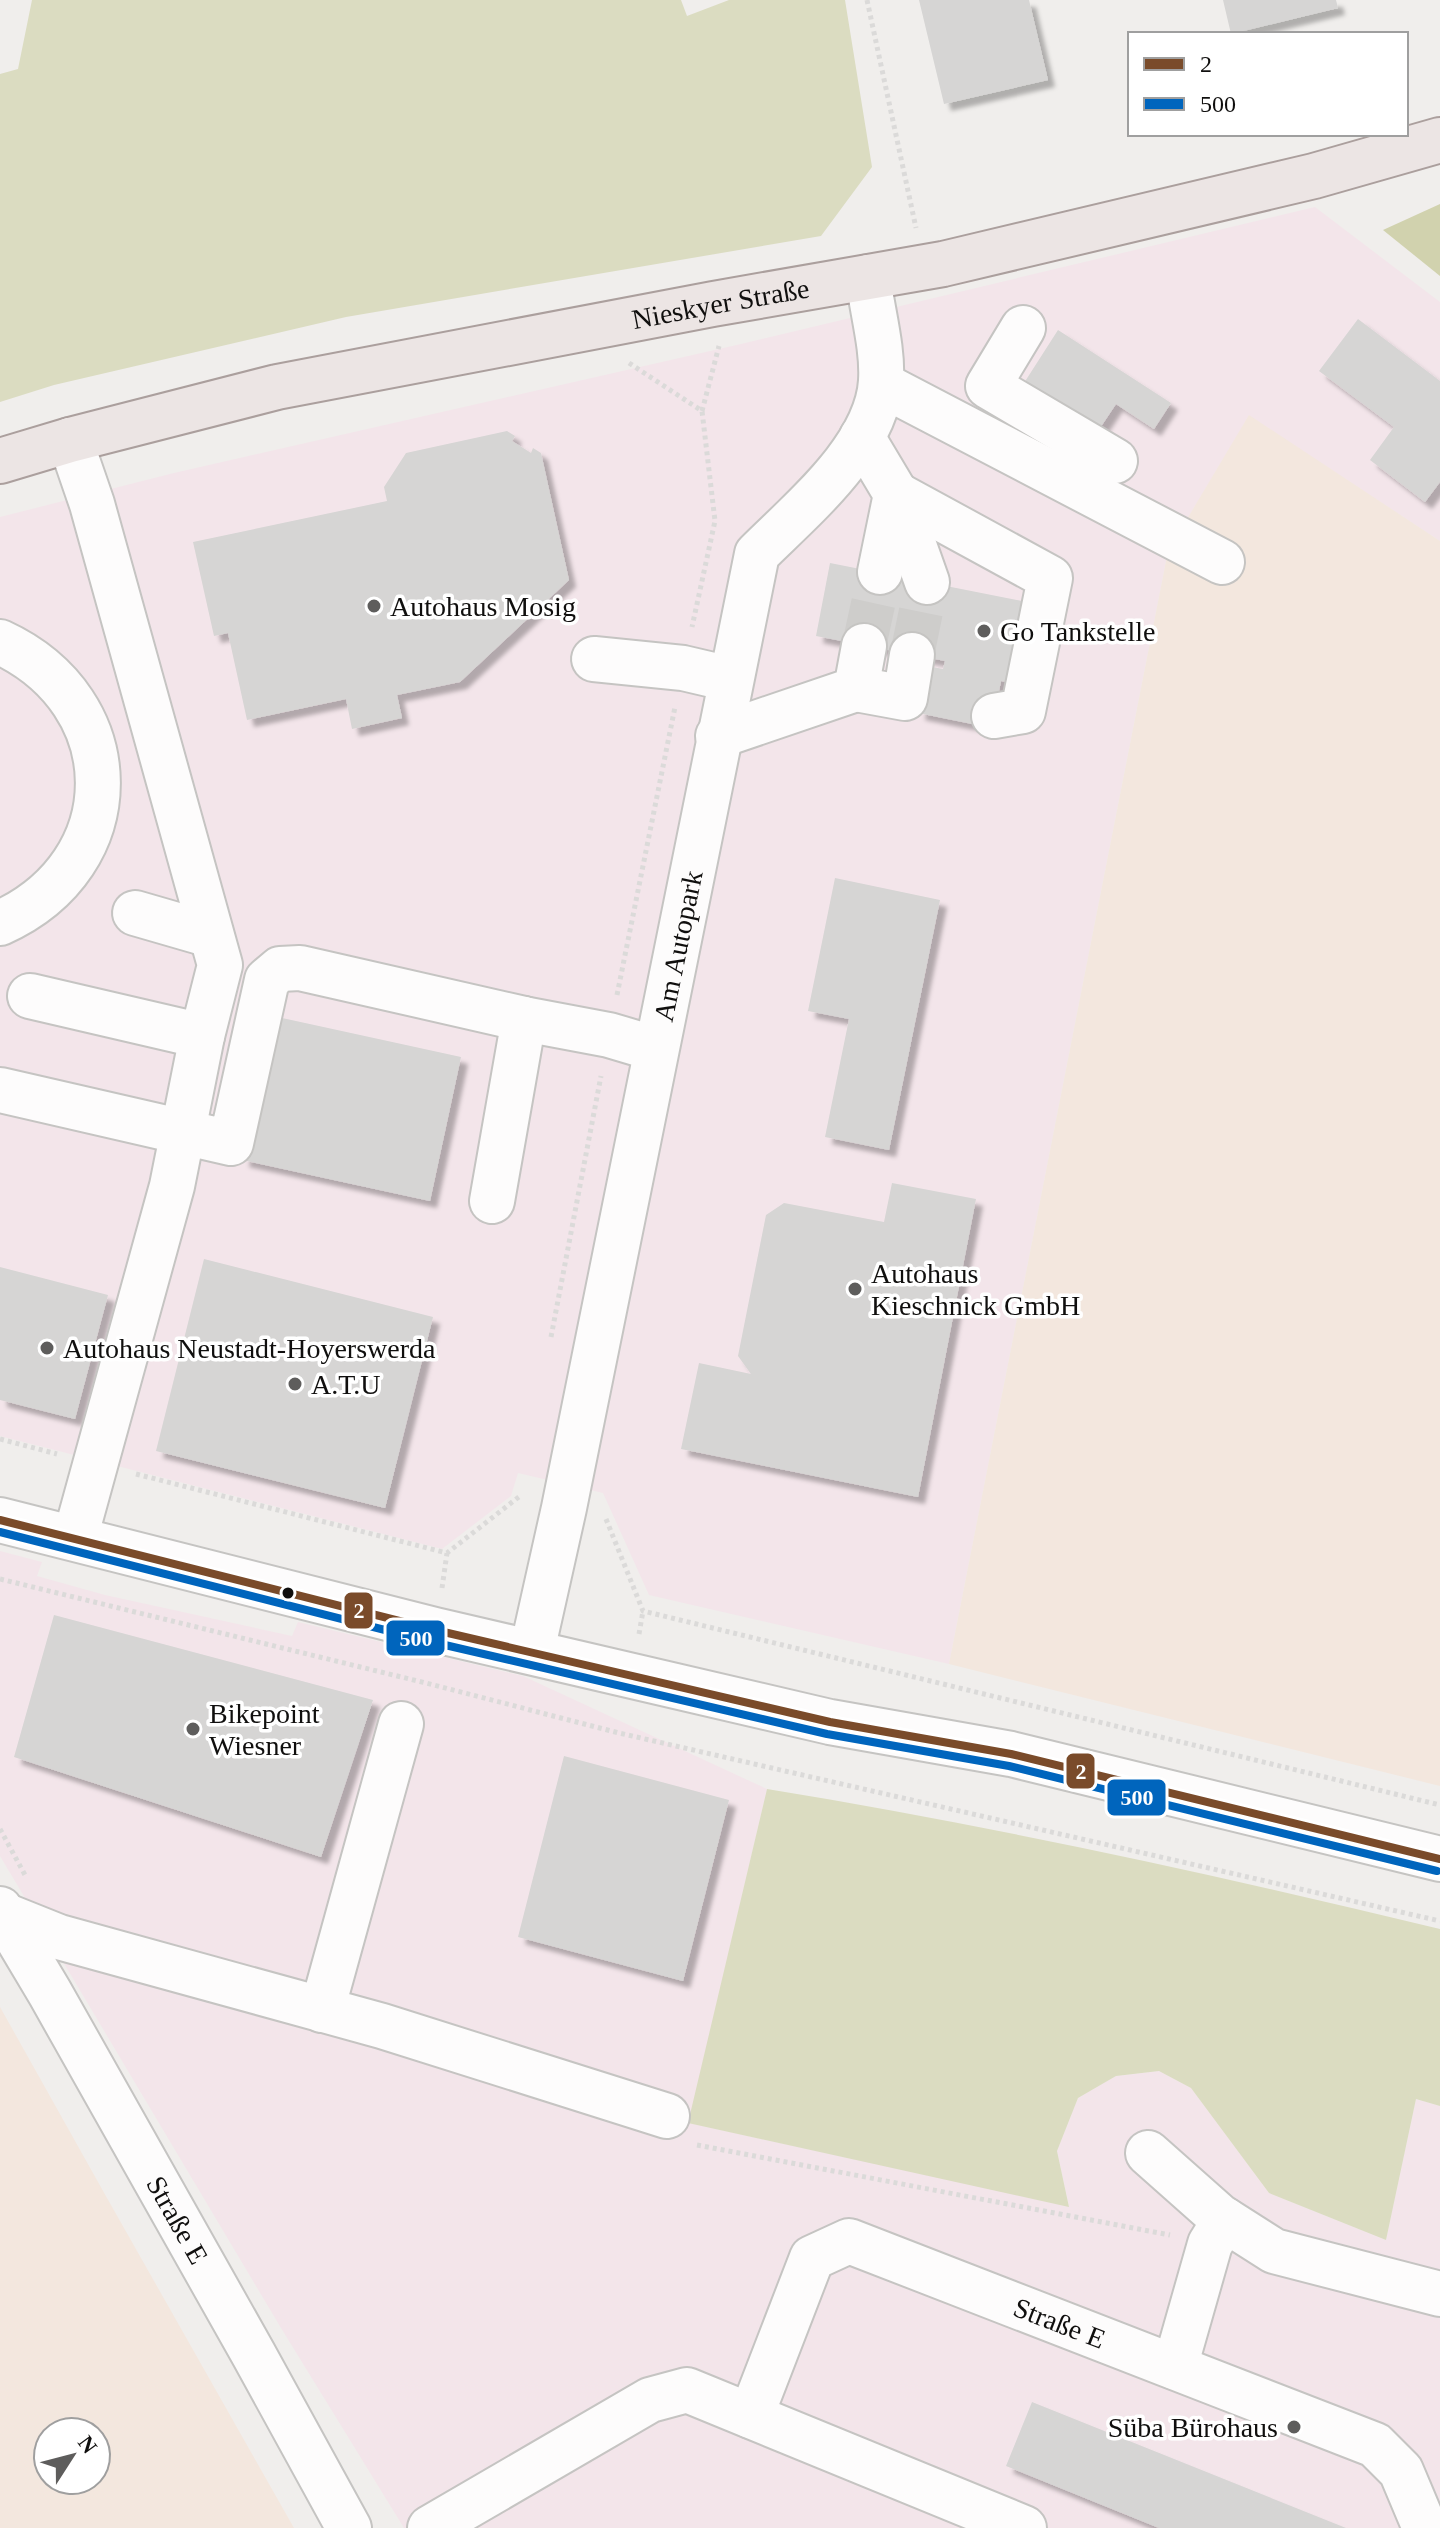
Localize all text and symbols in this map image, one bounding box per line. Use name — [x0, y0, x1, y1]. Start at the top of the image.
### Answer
legend — [1128, 32, 1408, 136]
text: 2 — [1200, 51, 1212, 77]
text: 500 — [1200, 91, 1236, 117]
street label: Nieskyer Straße — [629, 273, 812, 335]
place label: Autohaus Mosig — [390, 591, 576, 622]
marker: Autohaus Mosig — [365, 597, 383, 615]
place label: Go Tankstelle — [1000, 616, 1155, 647]
marker: Go Tankstelle — [975, 622, 993, 640]
street label: Am Autopark — [648, 868, 709, 1024]
place label: Autohaus Kieschnick GmbH — [871, 1258, 1080, 1321]
marker: Autohaus Kieschnick GmbH — [846, 1280, 864, 1298]
place label: Autohaus Neustadt-Hoyerswerda — [63, 1333, 436, 1364]
marker: Autohaus Neustadt-Hoyerswerda — [38, 1339, 56, 1357]
place label: A.T.U — [311, 1369, 380, 1400]
marker: A.T.U — [286, 1375, 304, 1393]
unlabelled marker — [280, 1585, 296, 1601]
line badge: 2 — [343, 1591, 374, 1630]
text: 2 — [354, 1598, 365, 1623]
line badge: 500 — [385, 1619, 446, 1657]
text: 500 — [400, 1626, 433, 1651]
place label: Bikepoint Wiesner — [209, 1698, 320, 1761]
marker: Bikepoint Wiesner — [184, 1720, 202, 1738]
line badge: 2 — [1065, 1752, 1096, 1790]
text: 2 — [1076, 1759, 1087, 1784]
line badge: 500 — [1106, 1778, 1167, 1817]
text: 500 — [1121, 1785, 1154, 1810]
street label: Straße E — [140, 2171, 214, 2269]
street label: Straße E — [1009, 2291, 1110, 2355]
place label: Süba Bürohaus — [1108, 2412, 1278, 2443]
north arrow — [32, 2416, 112, 2496]
marker: Süba Bürohaus — [1285, 2418, 1303, 2436]
text: N — [73, 2431, 103, 2458]

